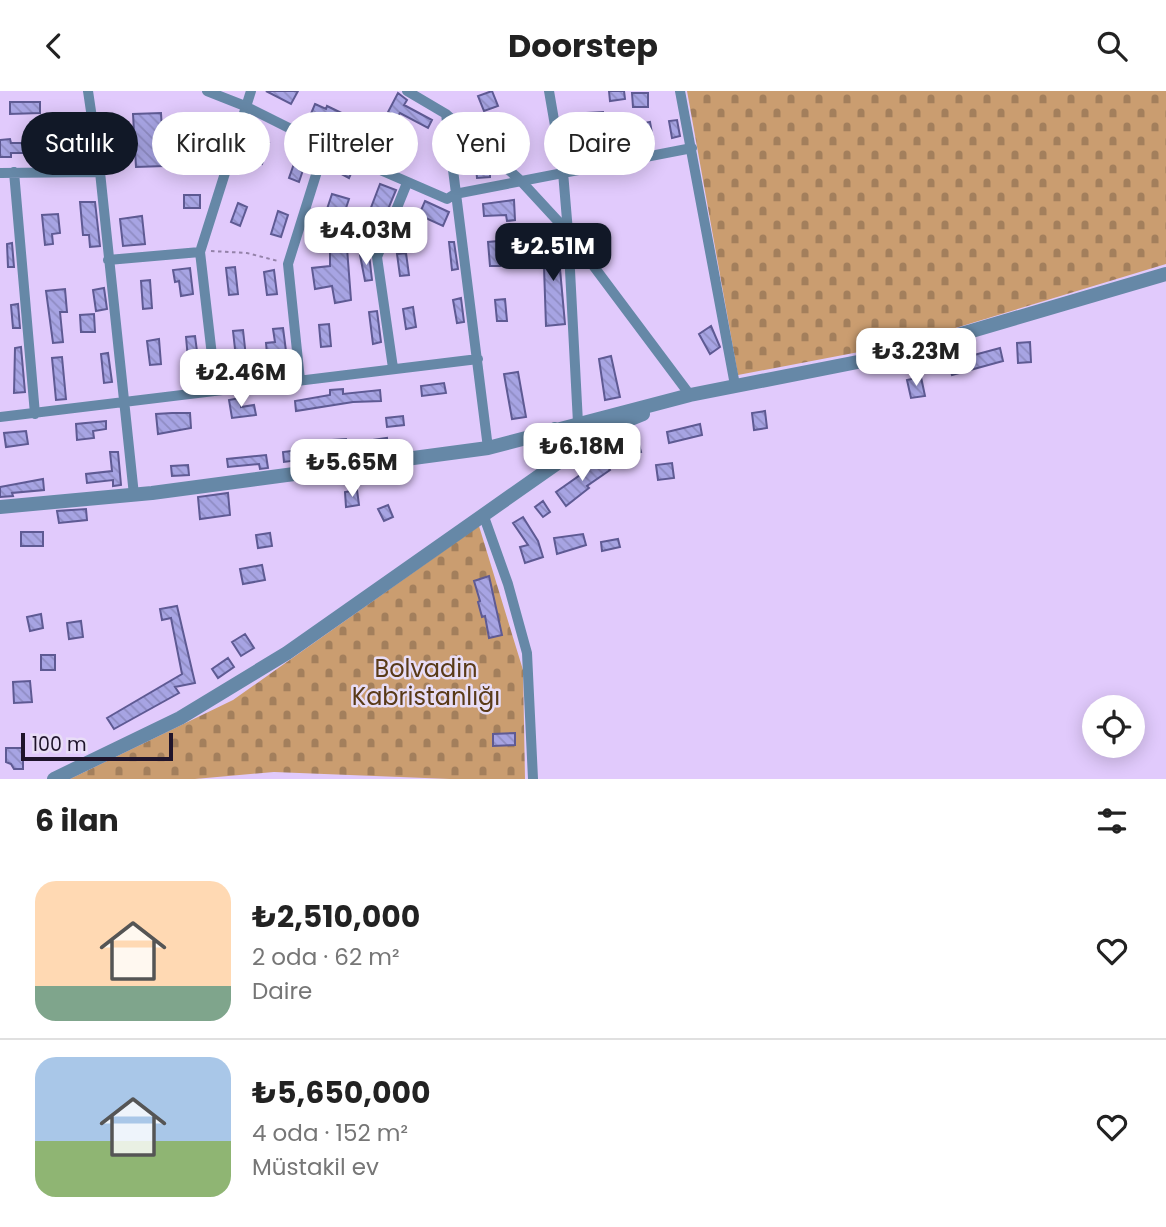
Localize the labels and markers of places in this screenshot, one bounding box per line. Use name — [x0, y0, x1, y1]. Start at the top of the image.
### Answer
pin: ₺4.03M — [309, 207, 423, 267]
pin: ₺2.51M — [496, 223, 610, 283]
pin: ₺3.23M — [859, 329, 973, 388]
pin: ₺2.46M — [184, 349, 298, 409]
pin: ₺6.18M — [525, 423, 639, 483]
pin: ₺5.65M — [295, 439, 409, 499]

